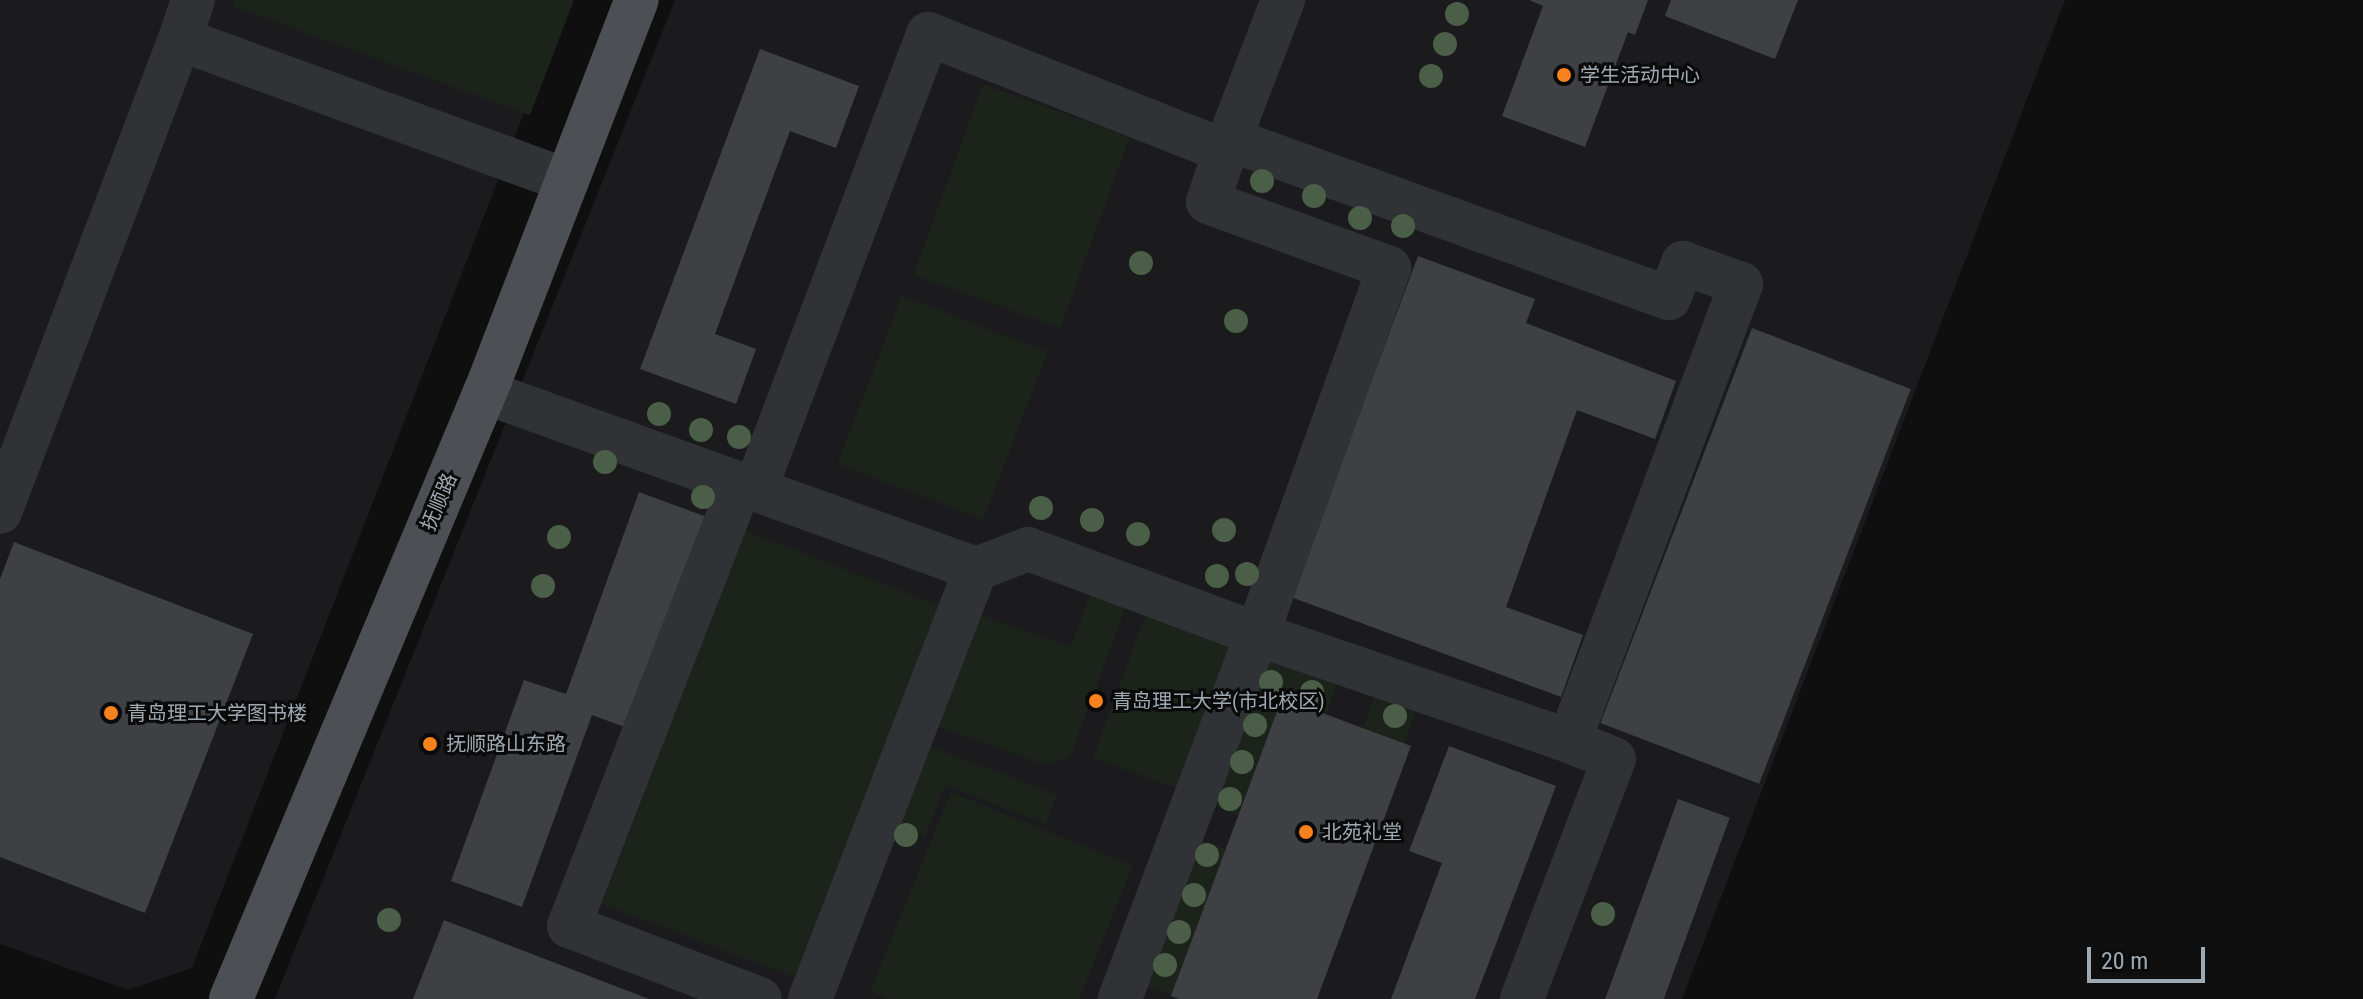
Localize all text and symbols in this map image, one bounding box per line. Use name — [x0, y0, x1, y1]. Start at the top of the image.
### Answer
place label: 学生活动中心 — [1580, 63, 1700, 87]
marker: 学生活动中心 — [1555, 66, 1573, 84]
street label: 抚顺路 — [416, 470, 462, 534]
place label: 青岛理工大学(市北校区) — [1112, 689, 1325, 713]
marker: 青岛理工大学(市北校区) — [1087, 692, 1105, 710]
place label: 青岛理工大学图书楼 — [127, 701, 307, 725]
marker: 青岛理工大学图书楼 — [102, 704, 120, 722]
place label: 抚顺路山东路 — [446, 732, 566, 756]
marker: 抚顺路山东路 — [421, 735, 439, 753]
place label: 北苑礼堂 — [1322, 820, 1402, 844]
marker: 北苑礼堂 — [1297, 823, 1315, 841]
scale bar — [2091, 931, 2209, 981]
text: 20 m — [2101, 947, 2148, 975]

